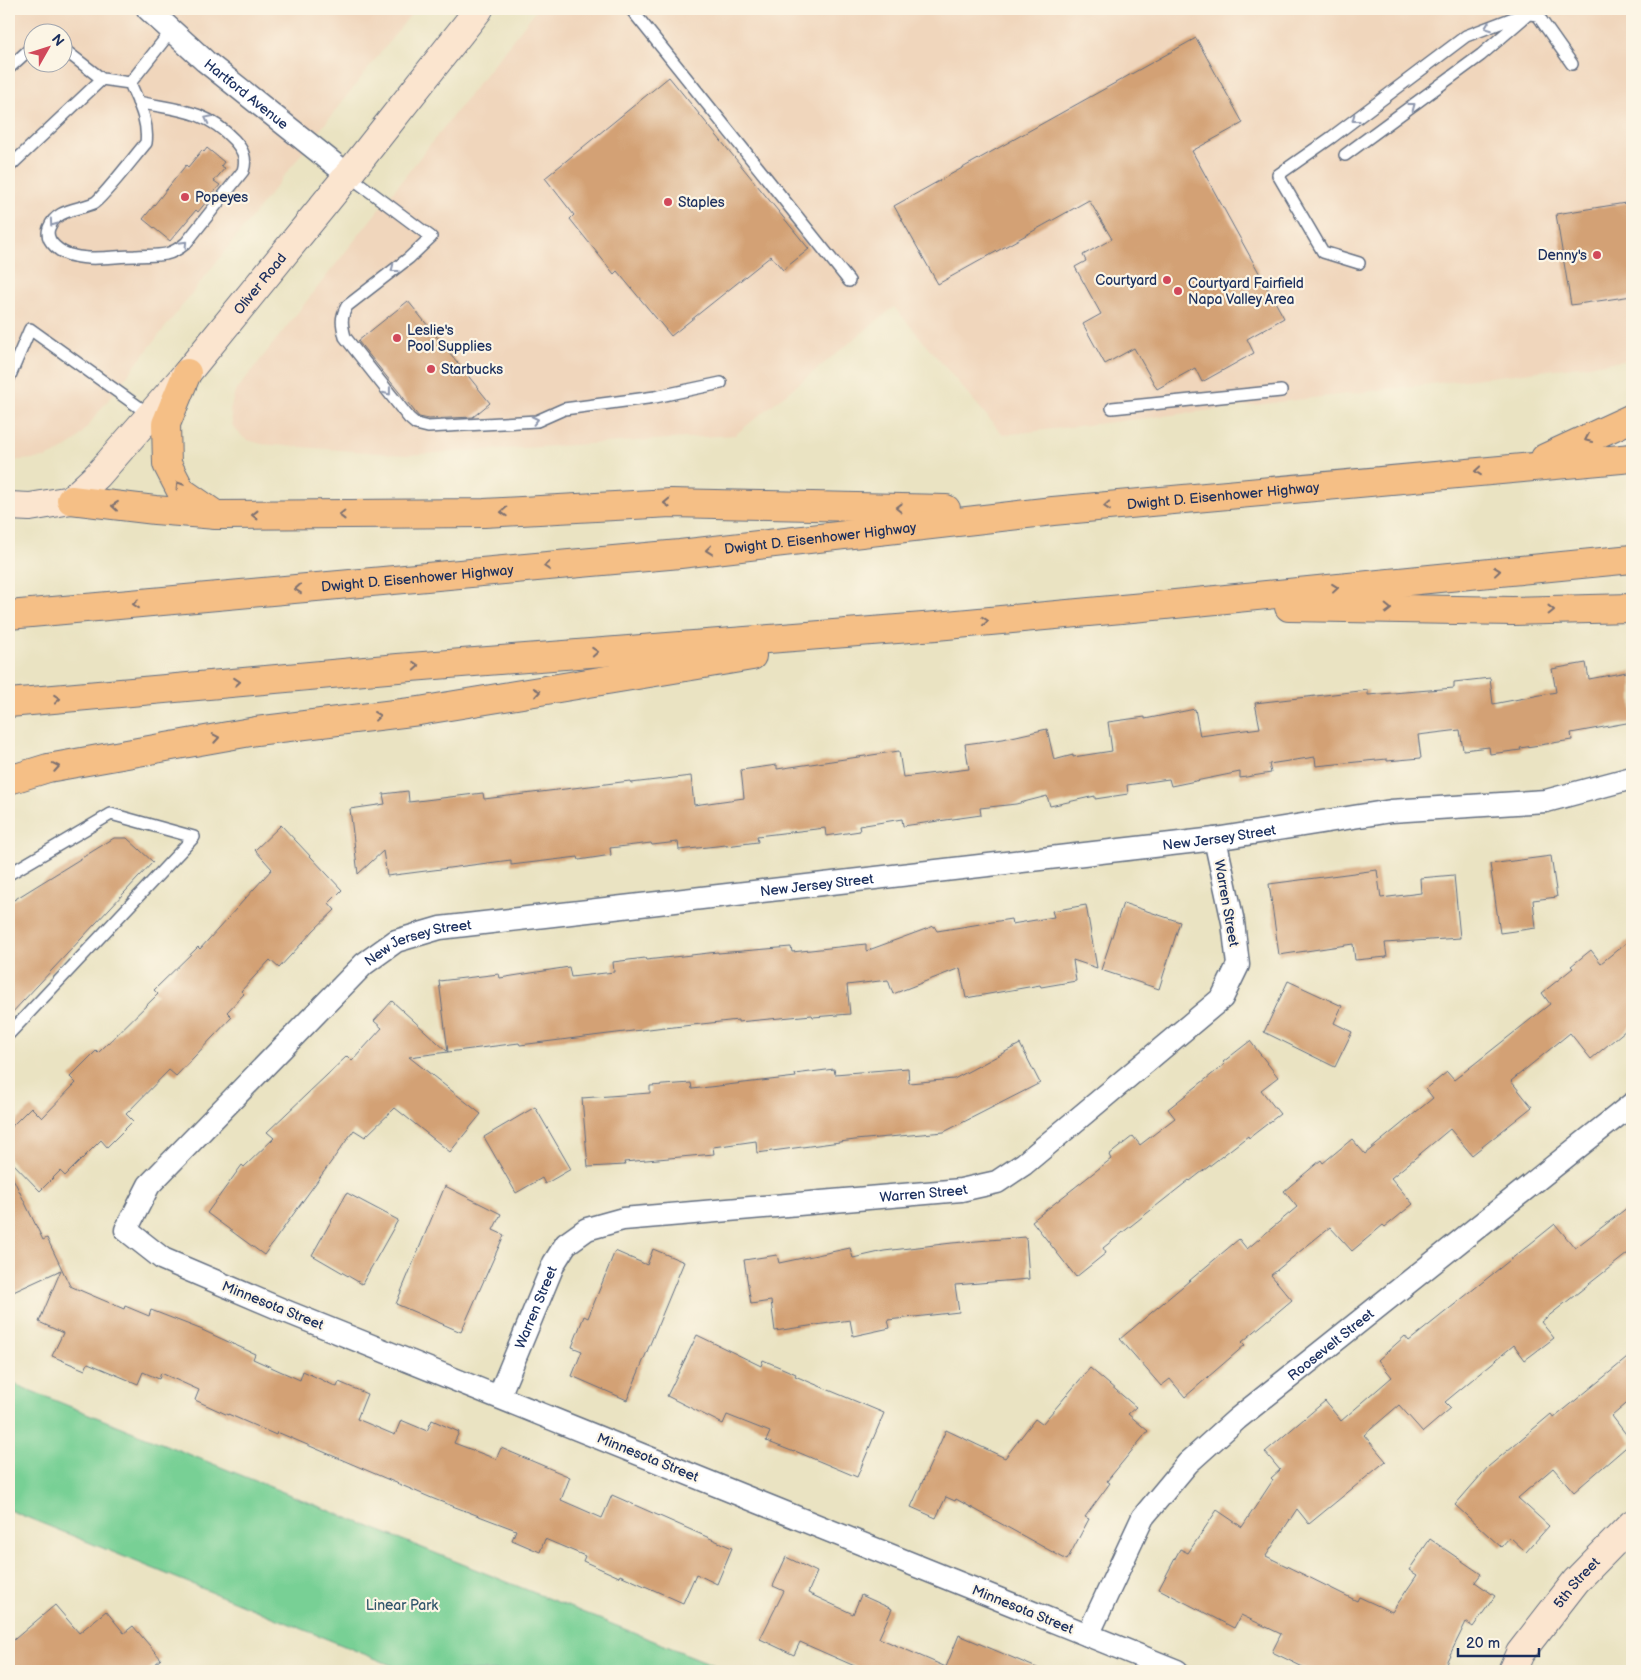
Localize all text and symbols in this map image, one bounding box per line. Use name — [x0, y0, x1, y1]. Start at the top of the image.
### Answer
one-way arrow — [1484, 21, 1493, 31]
north arrow — [22, 22, 72, 72]
text: N — [48, 31, 68, 50]
street label: Hartford Avenue — [200, 56, 292, 133]
one-way arrow — [1406, 103, 1415, 111]
one-way arrow — [1352, 114, 1361, 122]
one-way arrow — [204, 115, 213, 125]
place label: Popeyes — [195, 189, 248, 206]
marker: Popeyes — [179, 191, 191, 203]
place label: Staples — [678, 194, 725, 211]
marker: Staples — [662, 196, 674, 208]
one-way arrow — [50, 217, 59, 227]
one-way arrow — [178, 240, 187, 249]
place label: Denny's — [1537, 247, 1587, 264]
marker: Denny's — [1591, 249, 1603, 261]
street label: Oliver Road — [230, 250, 290, 318]
one-way arrow — [390, 263, 400, 272]
place label: Courtyard — [1095, 272, 1157, 289]
marker: Courtyard — [1161, 274, 1173, 286]
place label: Courtyard Fairfield Napa Valley Area — [1188, 275, 1304, 308]
marker: Courtyard Fairfield Napa Valley Area — [1172, 285, 1184, 297]
place label: Leslie's Pool Supplies — [407, 322, 492, 355]
marker: Leslie's Pool Supplies — [391, 332, 403, 344]
place label: Starbucks — [441, 361, 503, 378]
marker: Starbucks — [425, 363, 437, 375]
one-way arrow — [382, 386, 391, 396]
one-way arrow — [531, 415, 539, 426]
one-way arrow — [1584, 432, 1593, 443]
one-way arrow — [1474, 465, 1482, 476]
street label: Dwight D. Eisenhower Highway — [1126, 479, 1321, 513]
one-way arrow — [175, 481, 185, 490]
one-way arrow — [663, 498, 671, 509]
one-way arrow — [1103, 500, 1111, 511]
one-way arrow — [111, 501, 119, 512]
one-way arrow — [895, 503, 902, 513]
one-way arrow — [500, 506, 508, 517]
one-way arrow — [338, 509, 346, 520]
one-way arrow — [250, 510, 258, 520]
street label: Dwight D. Eisenhower Highway — [723, 519, 918, 558]
one-way arrow — [705, 544, 713, 555]
one-way arrow — [543, 560, 551, 571]
street label: Dwight D. Eisenhower Highway — [320, 561, 515, 596]
one-way arrow — [1493, 566, 1501, 577]
one-way arrow — [294, 583, 302, 594]
one-way arrow — [1331, 583, 1339, 594]
one-way arrow — [132, 598, 140, 609]
one-way arrow — [1385, 604, 1393, 614]
one-way arrow — [1547, 605, 1555, 616]
one-way arrow — [981, 616, 989, 627]
one-way arrow — [592, 647, 600, 658]
one-way arrow — [412, 661, 420, 672]
one-way arrow — [233, 677, 241, 688]
one-way arrow — [533, 687, 542, 697]
one-way arrow — [54, 694, 62, 705]
one-way arrow — [373, 711, 381, 722]
one-way arrow — [211, 734, 220, 744]
one-way arrow — [51, 762, 60, 772]
street label: New Jersey Street — [1162, 821, 1278, 854]
street label: Warren Street — [1211, 858, 1243, 949]
street label: New Jersey Street — [759, 870, 875, 900]
street label: New Jersey Street — [361, 916, 473, 970]
street label: Warren Street — [879, 1181, 970, 1206]
street label: Warren Street — [511, 1263, 561, 1351]
street label: Minnesota Street — [220, 1277, 327, 1334]
street label: Roosevelt Street — [1284, 1305, 1378, 1384]
street label: Minnesota Street — [595, 1429, 702, 1486]
street label: 5th Street — [1550, 1553, 1604, 1612]
street label: Minnesota Street — [970, 1581, 1077, 1638]
park label: Linear Park — [366, 1597, 438, 1614]
scale bar — [1458, 1625, 1540, 1657]
text: 20 m — [1466, 1634, 1500, 1653]

